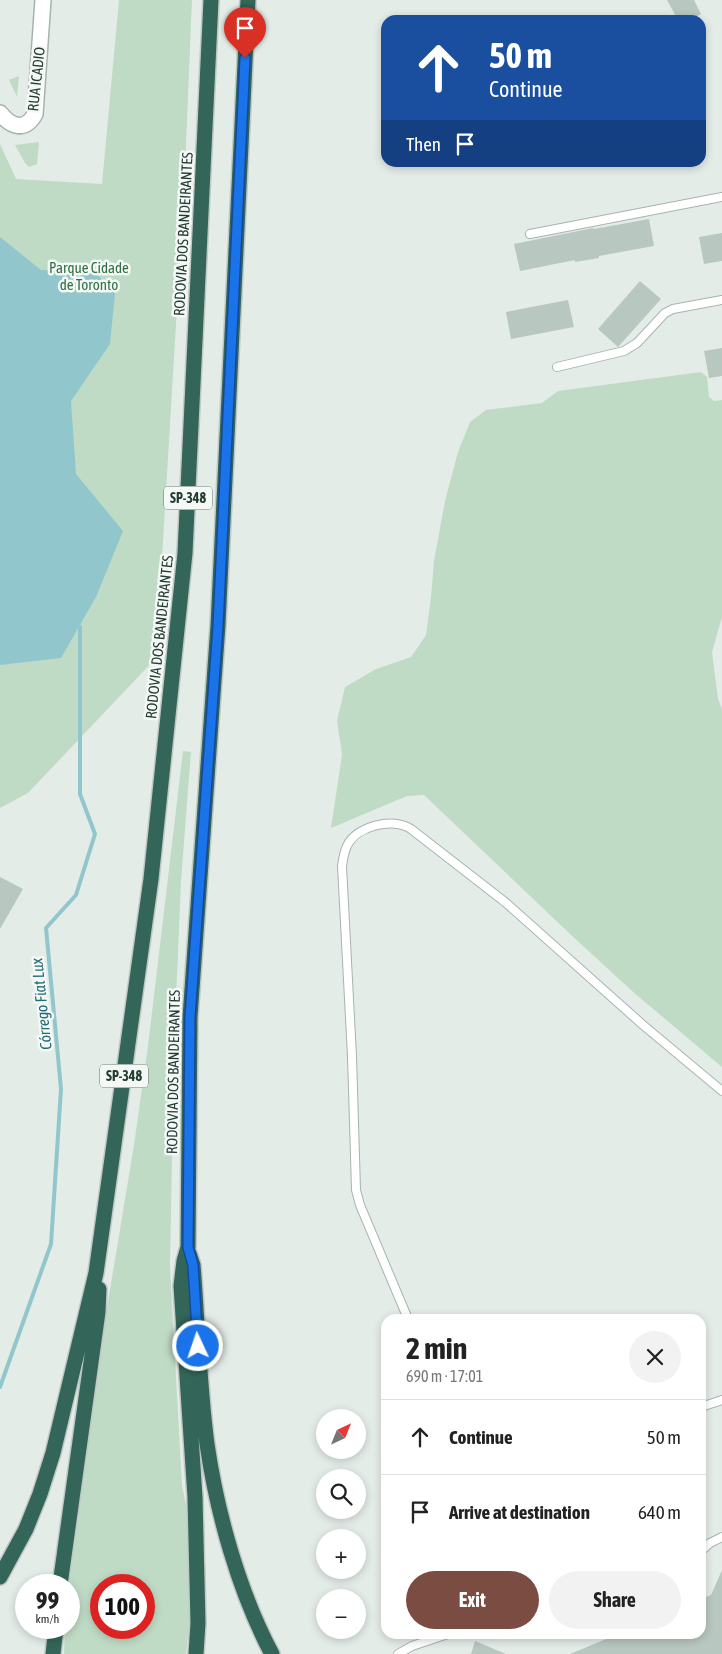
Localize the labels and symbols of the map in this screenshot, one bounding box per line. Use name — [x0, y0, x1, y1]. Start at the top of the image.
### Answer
pin — [224, 7, 266, 58]
street label: RUA ICADIO — [24, 46, 48, 112]
street label: RODOVIA DOS BANDEIRANTES — [170, 152, 196, 316]
park label: Parque Cidade de Toronto — [49, 259, 129, 293]
road number: SP-348 — [164, 486, 212, 509]
street label: RODOVIA DOS BANDEIRANTES — [142, 554, 176, 720]
water label: Córrego Fiat Lux — [27, 957, 56, 1051]
street label: RODOVIA DOS BANDEIRANTES — [163, 990, 183, 1154]
road number: SP-348 — [100, 1064, 148, 1088]
position arrow — [171, 1319, 223, 1371]
north arrow — [316, 1409, 366, 1459]
speed limit sign: 100 — [90, 1574, 155, 1639]

